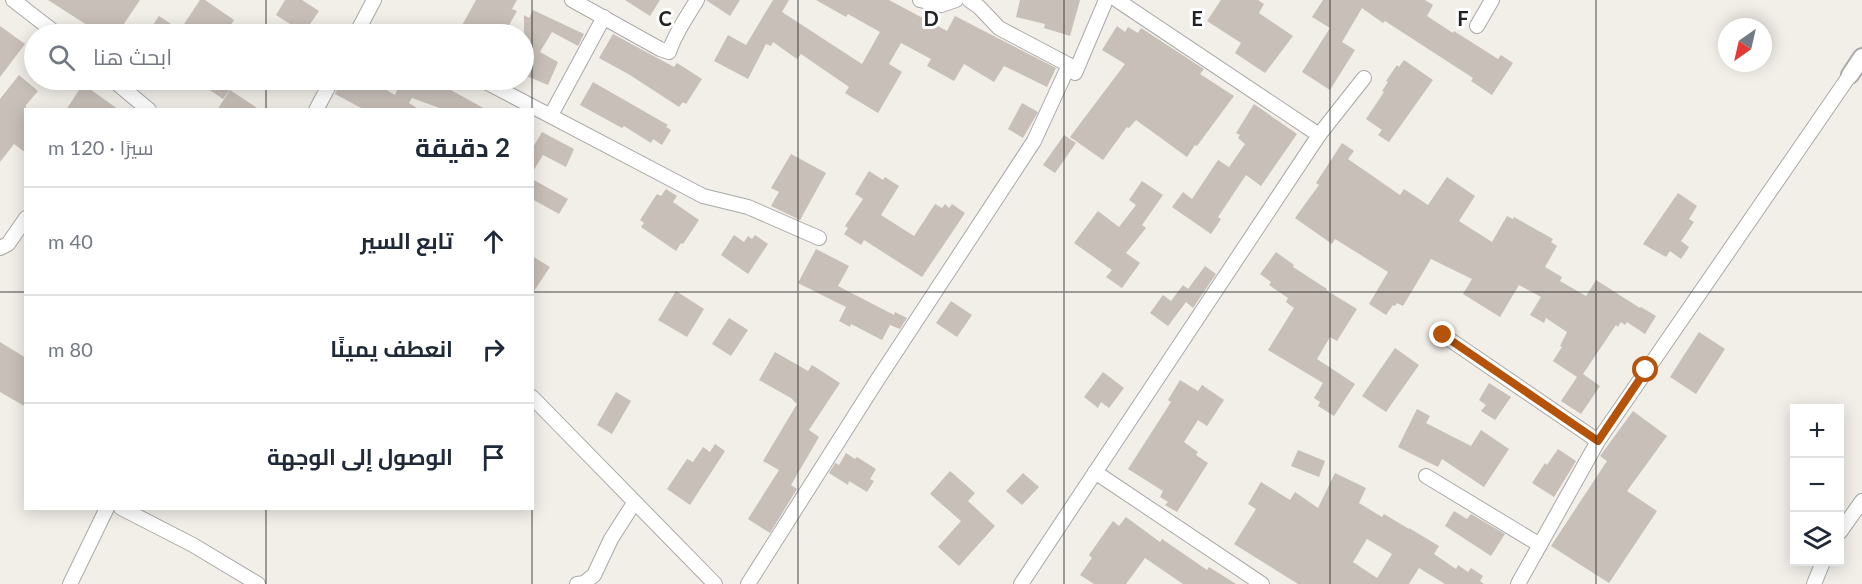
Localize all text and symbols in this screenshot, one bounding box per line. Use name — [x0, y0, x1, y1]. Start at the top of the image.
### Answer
text: C — [658, 6, 672, 30]
text: D — [923, 6, 939, 30]
text: E — [1191, 6, 1203, 30]
text: F — [1457, 6, 1469, 30]
north arrow — [1718, 18, 1772, 72]
search box — [24, 24, 534, 90]
icon: search — [45, 41, 78, 74]
text: ابحث هنا — [93, 43, 172, 70]
text: 2 دقيقة — [415, 131, 510, 163]
text: سيرًا · 120 m — [48, 135, 154, 159]
icon: ahead — [477, 225, 510, 258]
text: تابع السير — [360, 227, 453, 254]
text: 40 m — [48, 229, 93, 253]
route end — [1429, 321, 1455, 347]
icon: right — [477, 333, 510, 366]
text: انعطف يمينًا — [330, 335, 453, 362]
text: 80 m — [48, 337, 93, 361]
route start — [1632, 356, 1658, 382]
map controls — [1790, 404, 1844, 566]
button: + — [1790, 404, 1844, 458]
icon: arrive — [477, 441, 510, 474]
text: الوصول إلى الوجهة — [267, 443, 453, 470]
button: − — [1790, 458, 1844, 512]
button: layers — [1790, 512, 1844, 566]

